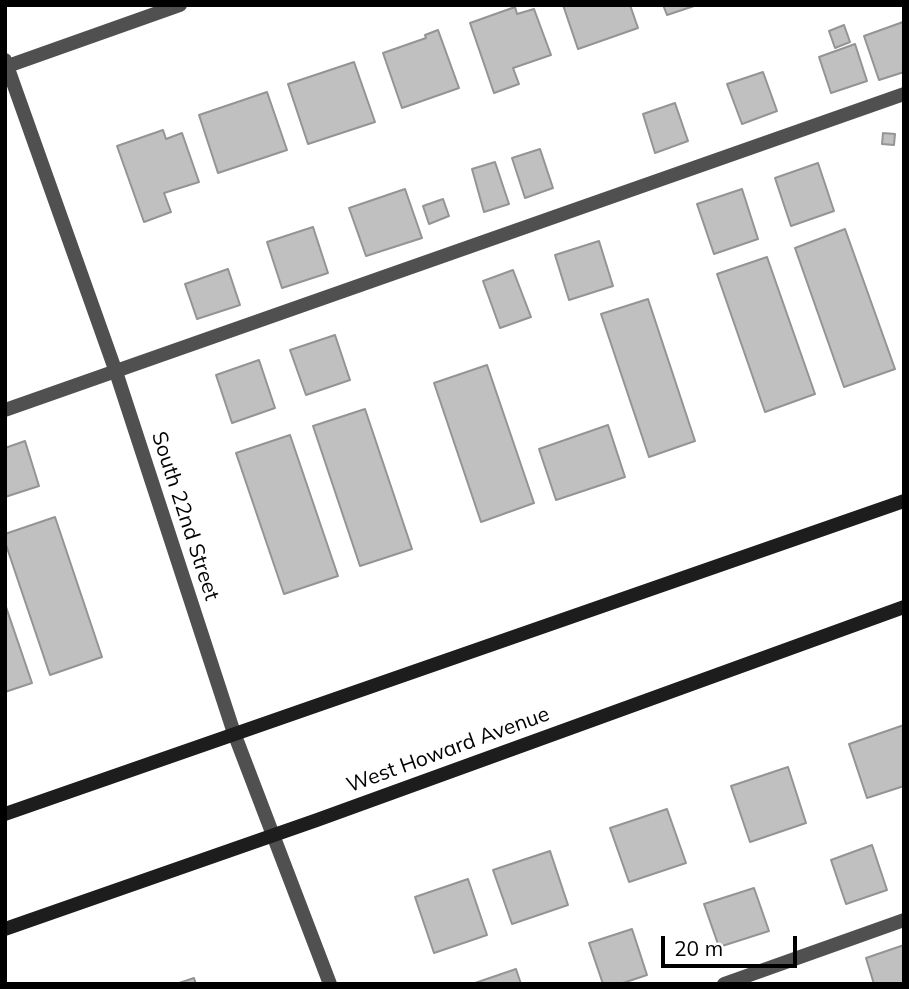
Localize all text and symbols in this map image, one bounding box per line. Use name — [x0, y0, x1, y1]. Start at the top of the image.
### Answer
street label: South 22nd Street — [146, 428, 224, 604]
street label: West Howard Avenue — [343, 702, 553, 798]
scale bar — [664, 922, 800, 966]
text: 20 m — [674, 935, 723, 961]

